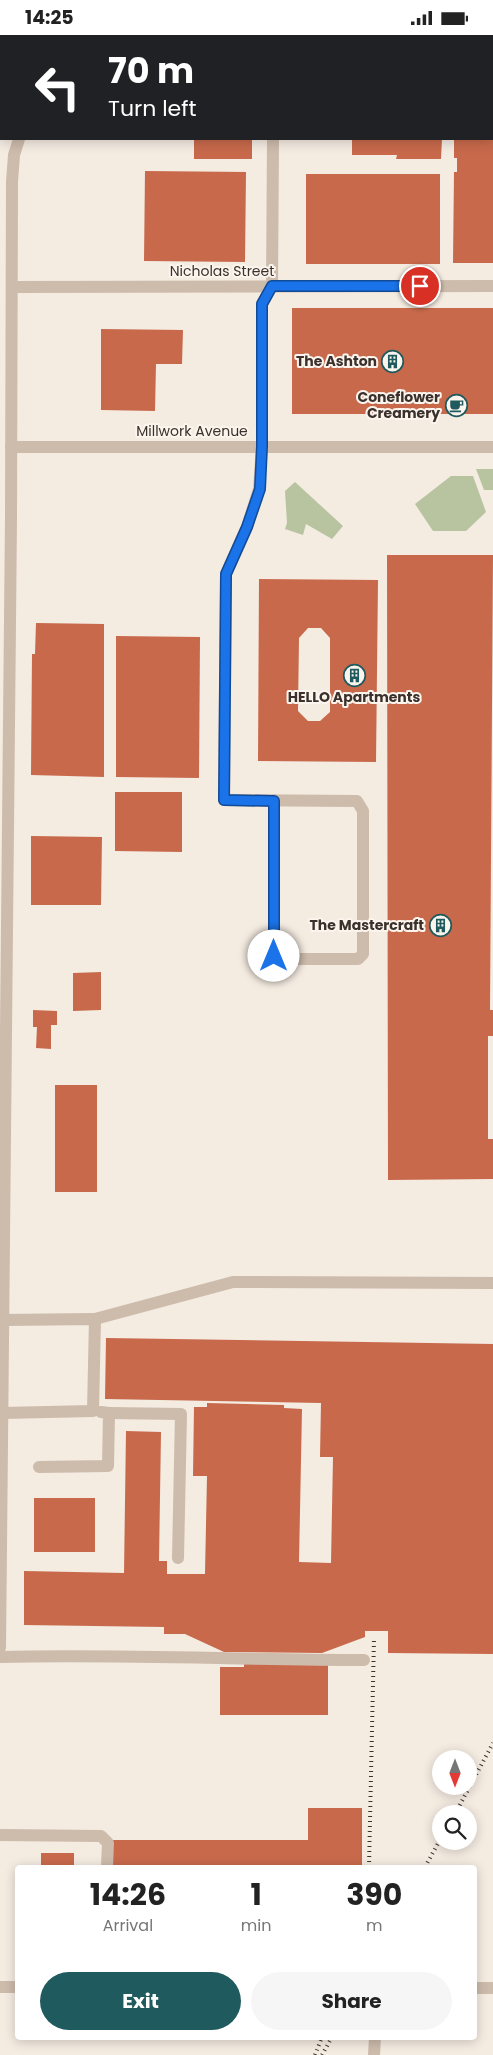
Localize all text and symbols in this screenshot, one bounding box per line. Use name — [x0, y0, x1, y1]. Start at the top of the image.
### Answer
text: 14:25 — [25, 4, 74, 31]
text: 70 m — [108, 46, 194, 95]
icon: left — [25, 55, 90, 120]
text: Turn left — [108, 93, 196, 124]
street label: Nicholas Street — [170, 261, 274, 281]
pin — [399, 265, 441, 307]
icon: arrive — [406, 272, 434, 300]
building icon: The Ashton — [381, 349, 405, 373]
place label: The Ashton — [296, 351, 377, 371]
place label: Coneflower Creamery — [358, 387, 440, 423]
cafe icon: Coneflower Creamery — [444, 393, 468, 417]
street label: Millwork Avenue — [136, 421, 248, 441]
building icon: HELLO Apartments — [342, 663, 366, 687]
place label: HELLO Apartments — [288, 687, 420, 707]
building icon: The Mastercraft — [428, 913, 452, 937]
place label: The Mastercraft — [310, 915, 424, 935]
position arrow — [247, 929, 299, 981]
north arrow — [432, 1750, 478, 1795]
map controls — [432, 1750, 477, 1850]
button: search — [432, 1805, 477, 1850]
text: 14:26 — [90, 1873, 166, 1916]
text: 1 — [250, 1873, 262, 1916]
text: 390 — [346, 1873, 402, 1916]
text: Arrival — [103, 1914, 153, 1937]
text: min — [241, 1914, 271, 1937]
text: m — [366, 1914, 382, 1937]
button: Exit — [40, 1972, 241, 2030]
button: Share — [251, 1972, 452, 2030]

